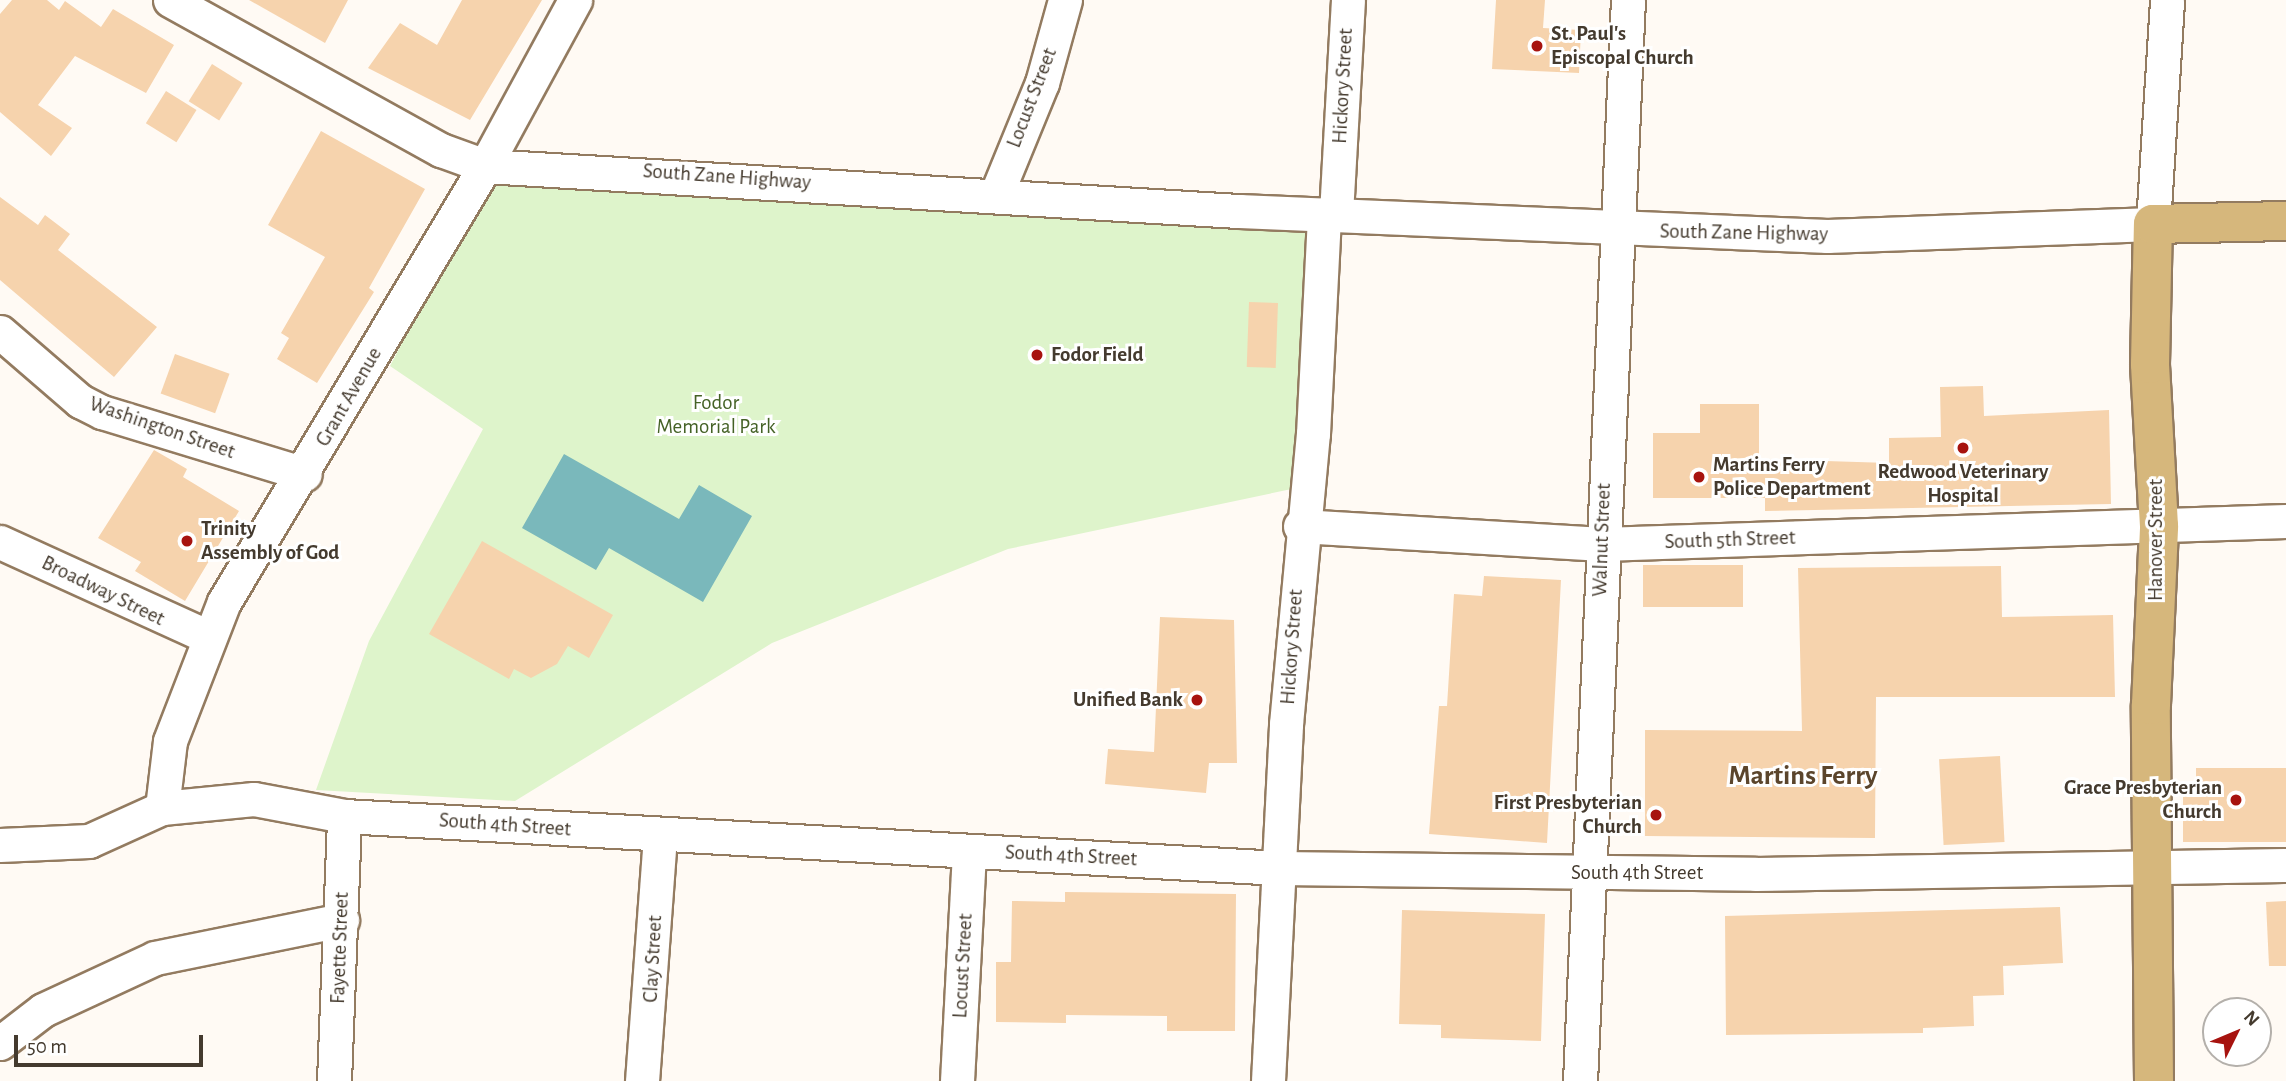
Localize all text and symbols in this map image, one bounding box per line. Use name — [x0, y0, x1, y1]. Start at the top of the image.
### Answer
place label: St. Paul's Episcopal Church — [1551, 21, 1694, 71]
street label: Hickory Street — [1327, 28, 1359, 144]
marker: St. Paul's Episcopal Church — [1529, 38, 1545, 54]
street label: Locust Street — [1001, 45, 1063, 151]
street label: South Zane Highway — [642, 159, 812, 195]
street label: South Zane Highway — [1660, 219, 1828, 247]
place label: Fodor Field — [1051, 342, 1144, 368]
street label: Grant Avenue — [310, 343, 388, 451]
marker: Fodor Field — [1029, 347, 1045, 363]
park label: Fodor Memorial Park — [656, 390, 776, 440]
street label: Washington Street — [86, 391, 238, 465]
marker: Redwood Veterinary Hospital — [1955, 440, 1971, 456]
place label: Martins Ferry Police Department — [1713, 452, 1870, 502]
place label: Redwood Veterinary Hospital — [1878, 459, 2048, 509]
marker: Martins Ferry Police Department — [1691, 469, 1707, 485]
street label: Hanover Street — [2143, 479, 2169, 601]
street label: Walnut Street — [1587, 483, 1617, 597]
place label: Trinity Assembly of God — [201, 516, 339, 566]
street label: South 5th Street — [1664, 525, 1796, 555]
marker: Trinity Assembly of God — [179, 533, 195, 549]
street label: Broadway Street — [37, 550, 169, 632]
street label: Hickory Street — [1275, 588, 1309, 706]
place label: Unified Bank — [1073, 687, 1183, 713]
marker: Unified Bank — [1189, 692, 1205, 708]
district label: Martins Ferry — [1728, 759, 1878, 793]
place label: Grace Presbyterian Church — [2064, 775, 2222, 825]
place label: First Presbyterian Church — [1494, 790, 1642, 840]
marker: Grace Presbyterian Church — [2228, 792, 2244, 808]
marker: First Presbyterian Church — [1648, 807, 1664, 823]
street label: South 4th Street — [438, 808, 572, 842]
street label: South 4th Street — [1004, 840, 1138, 872]
street label: South 4th Street — [1571, 860, 1703, 886]
street label: Fayette Street — [325, 892, 355, 1004]
street label: Locust Street — [948, 913, 978, 1019]
street label: Clay Street — [638, 915, 668, 1003]
north arrow — [2202, 997, 2272, 1067]
text: N — [2240, 1007, 2263, 1030]
scale bar — [18, 1021, 206, 1066]
text: 50 m — [27, 1036, 67, 1057]

